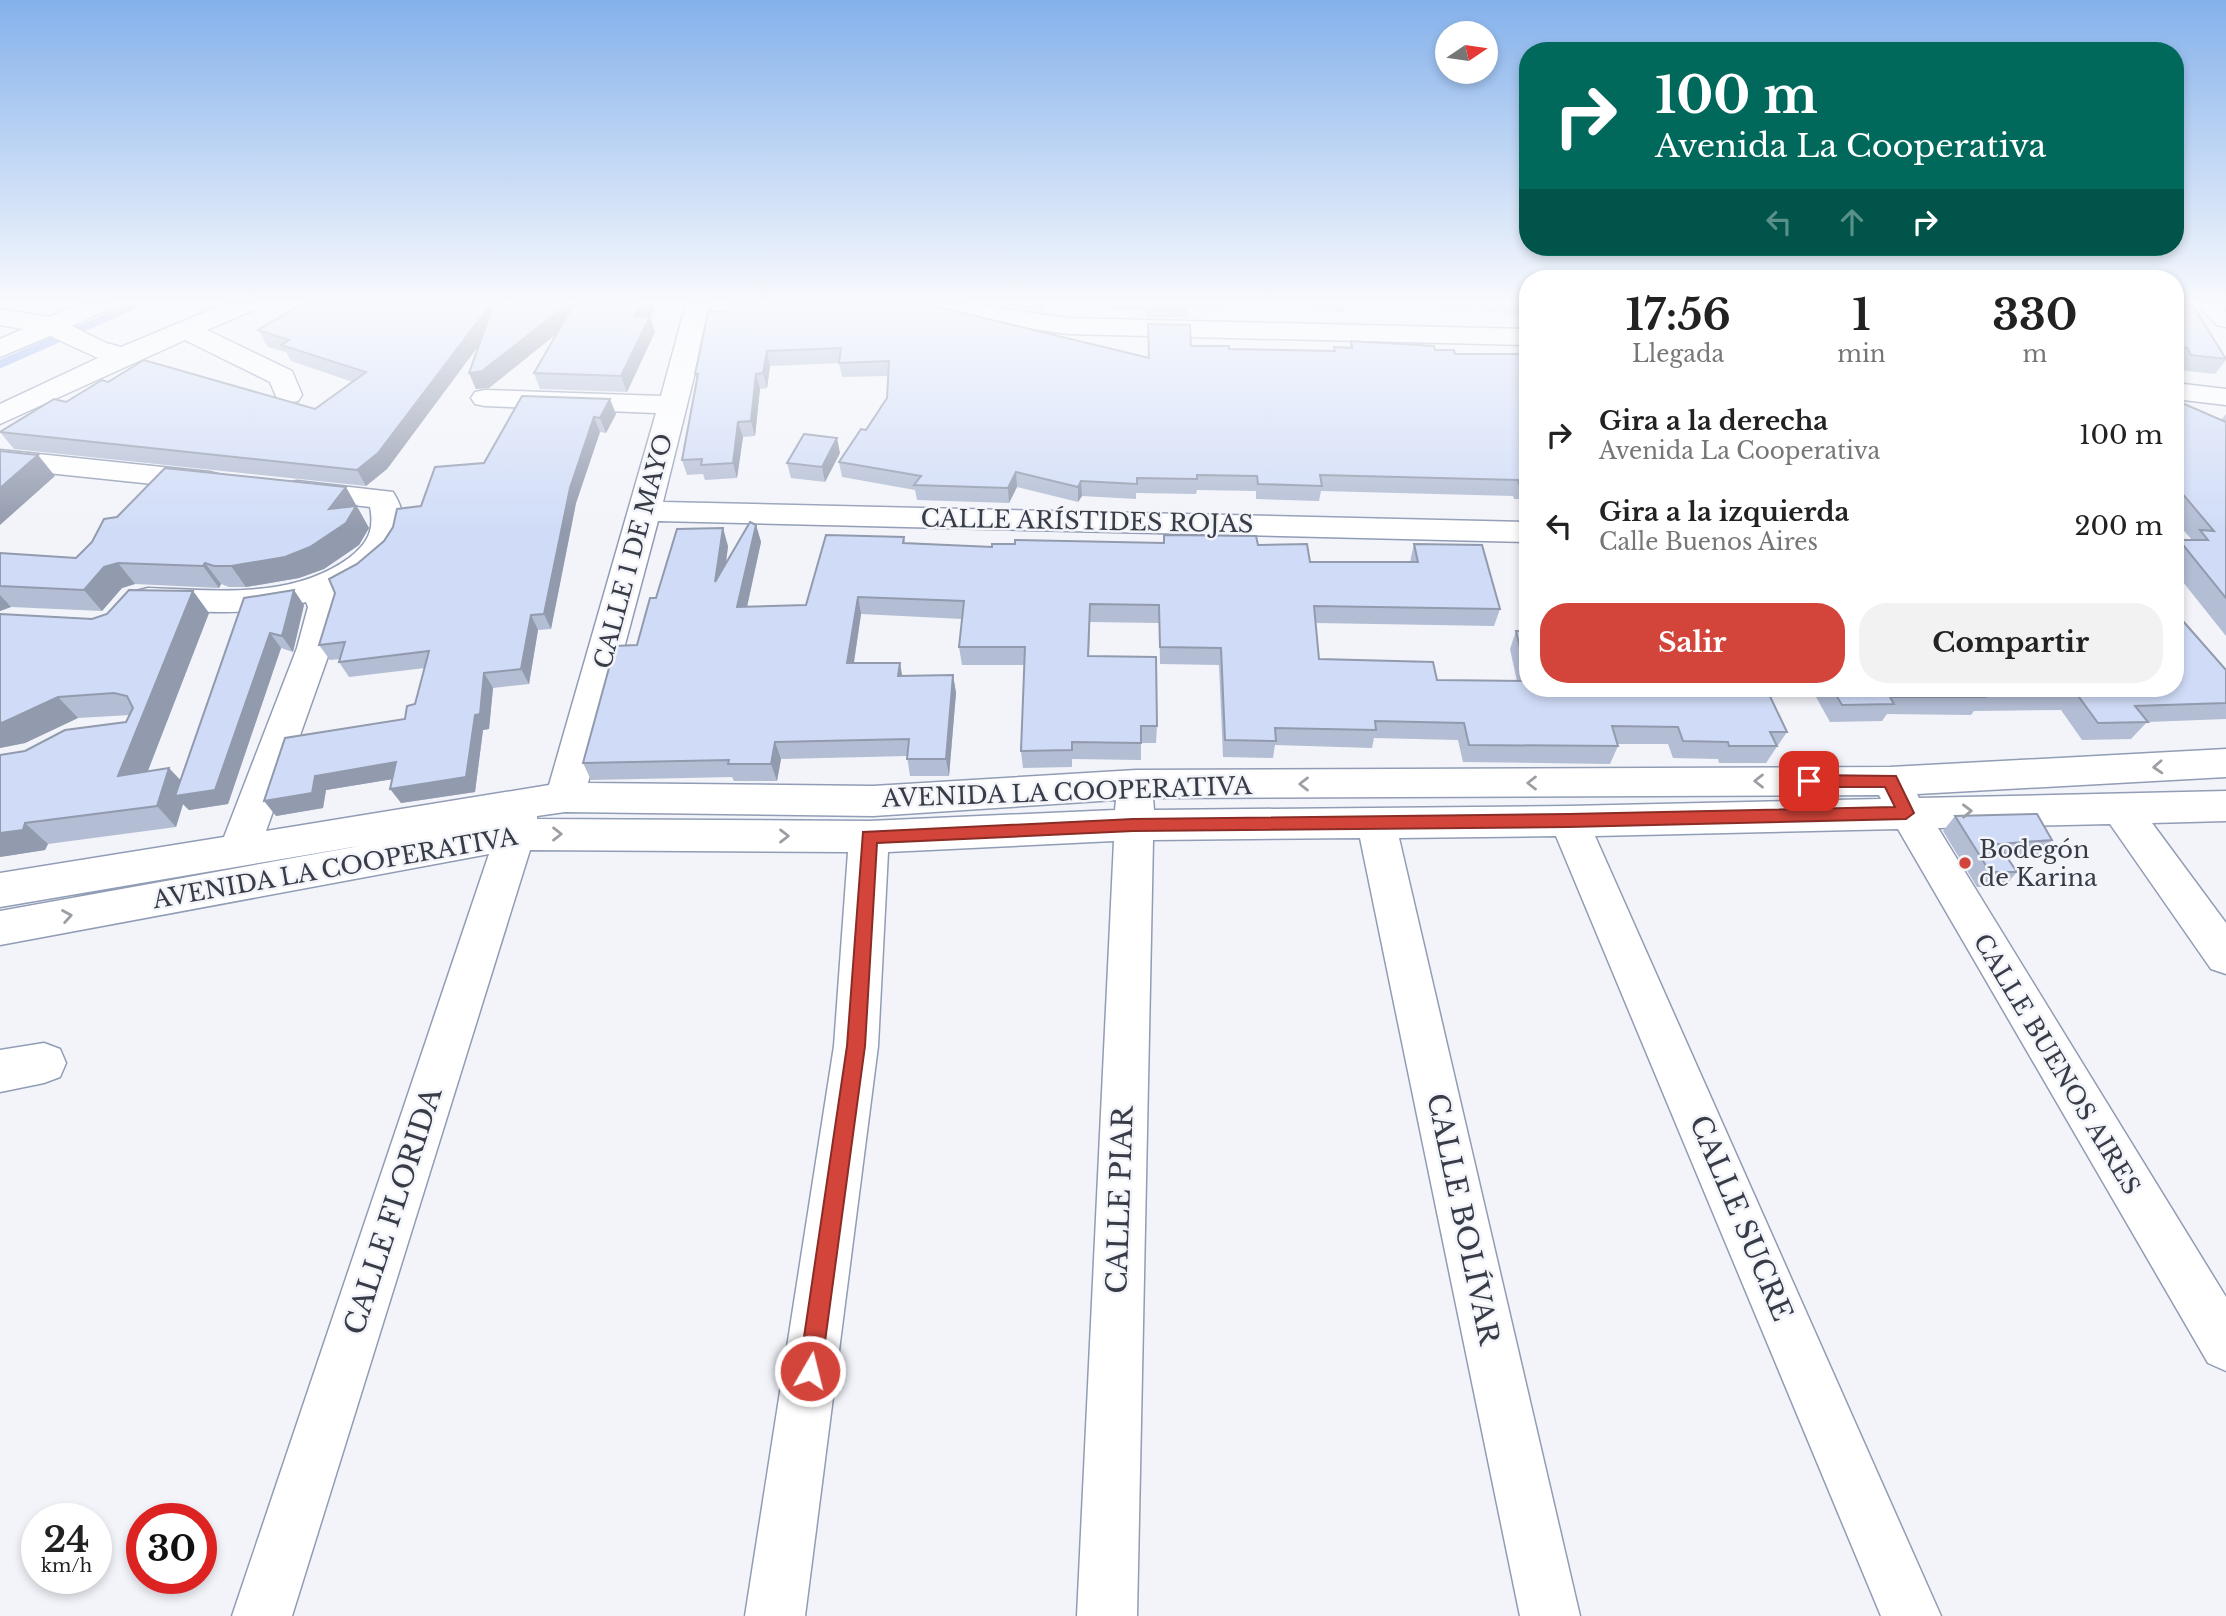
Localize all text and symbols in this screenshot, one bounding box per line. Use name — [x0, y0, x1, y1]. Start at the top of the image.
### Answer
north arrow — [1435, 21, 1498, 84]
map controls — [1435, 21, 1498, 84]
text: 100 m — [1655, 65, 1818, 126]
icon: right — [1540, 70, 1631, 161]
text: Avenida La Cooperativa — [1655, 126, 2046, 166]
icon: left — [1760, 203, 1798, 241]
icon: ahead — [1833, 203, 1871, 241]
icon: right — [1906, 203, 1944, 241]
text: 17:56 — [1626, 289, 1731, 341]
text: 1 — [1852, 289, 1871, 341]
text: 330 — [1992, 289, 2077, 341]
text: Llegada — [1632, 340, 1724, 368]
text: min — [1837, 340, 1886, 368]
text: m — [2023, 340, 2047, 368]
text: Gira a la derecha — [1599, 405, 1828, 437]
icon: right — [1540, 416, 1578, 454]
text: 100 m — [2079, 419, 2163, 451]
street label: CALLE 1 DE MAYO — [588, 430, 678, 672]
text: Avenida La Cooperativa — [1599, 437, 1880, 465]
text: Gira a la izquierda — [1599, 496, 1849, 528]
street label: CALLE ARÍSTIDES ROJAS — [920, 504, 1254, 538]
icon: left — [1540, 507, 1578, 545]
text: 200 m — [2074, 510, 2163, 542]
text: Calle Buenos Aires — [1599, 528, 1818, 556]
button: Salir — [1540, 603, 1845, 683]
button: Compartir — [1859, 603, 2163, 683]
pin — [1779, 751, 1839, 811]
one-way arrow — [2152, 759, 2163, 774]
icon: arrive — [1790, 762, 1828, 800]
street label: AVENIDA LA COOPERATIVA — [881, 771, 1253, 813]
one-way arrow — [1753, 773, 1764, 789]
one-way arrow — [1526, 775, 1536, 791]
one-way arrow — [1298, 776, 1309, 792]
one-way arrow — [1962, 804, 1973, 819]
street label: AVENIDA LA COOPERATIVA — [149, 822, 520, 915]
one-way arrow — [552, 826, 562, 842]
one-way arrow — [779, 828, 790, 844]
place label: Bodegón de Karina — [1979, 835, 2098, 892]
marker: Bodegón de Karina — [1957, 855, 1973, 871]
one-way arrow — [61, 909, 73, 924]
street label: CALLE BUENOS AIRES — [1968, 928, 2146, 1200]
street label: CALLE FLORIDA — [337, 1083, 450, 1339]
street label: CALLE BOLÍVAR — [1419, 1090, 1507, 1349]
street label: CALLE PIAR — [1099, 1105, 1141, 1294]
street label: CALLE SUCRE — [1682, 1110, 1800, 1326]
position arrow — [773, 1334, 847, 1408]
speed limit sign: 30 — [126, 1503, 217, 1594]
text: 24 — [43, 1518, 90, 1561]
text: km/h — [41, 1555, 92, 1577]

